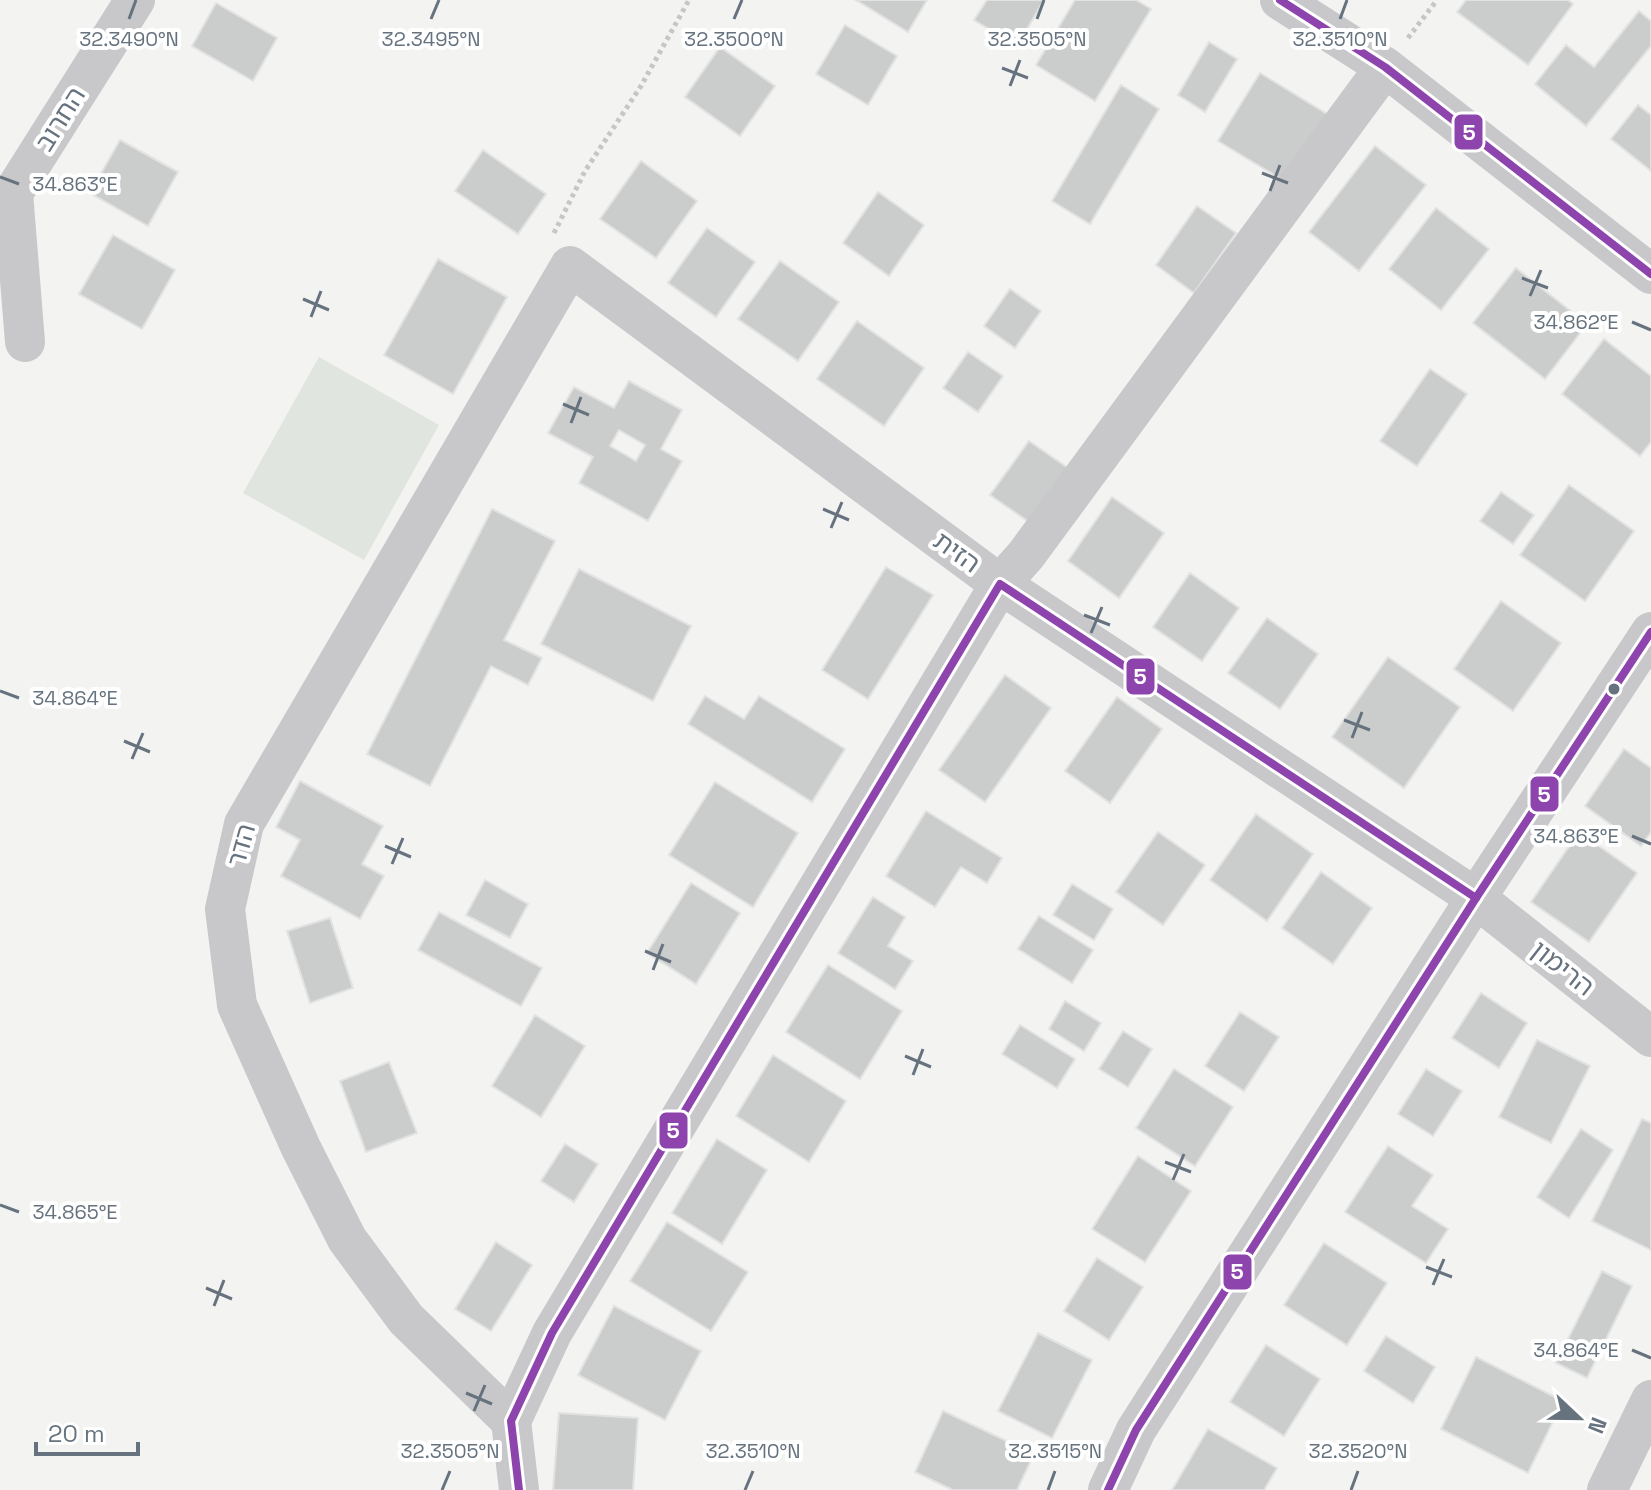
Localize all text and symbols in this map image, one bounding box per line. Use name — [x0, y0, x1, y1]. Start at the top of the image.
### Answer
text: 32.3490°N — [79, 26, 179, 52]
text: 32.3495°N — [382, 26, 480, 52]
text: 32.3500°N — [684, 26, 784, 52]
text: 32.3505°N — [988, 26, 1086, 52]
text: 32.3510°N — [1292, 26, 1388, 52]
street label: החרוב — [27, 80, 93, 158]
line badge: 5 — [1453, 113, 1484, 151]
text: 5 — [1462, 118, 1476, 146]
text: 34.863°E — [32, 171, 118, 197]
text: 34.862°E — [1533, 309, 1619, 335]
street label: הזית — [927, 524, 987, 580]
line badge: 5 — [1125, 657, 1156, 696]
text: 5 — [1133, 662, 1147, 690]
unlabelled marker — [1606, 681, 1622, 697]
text: 34.864°E — [32, 685, 118, 711]
line badge: 5 — [1529, 775, 1560, 813]
text: 5 — [1537, 780, 1551, 808]
street label: הדר — [219, 820, 263, 870]
text: 34.863°E — [1533, 823, 1619, 849]
street label: הרימון — [1525, 933, 1601, 1003]
line badge: 5 — [658, 1111, 689, 1150]
text: 5 — [666, 1116, 680, 1144]
text: 34.865°E — [32, 1199, 118, 1225]
line badge: 5 — [1222, 1253, 1253, 1291]
text: 5 — [1230, 1257, 1244, 1285]
text: 34.864°E — [1533, 1337, 1619, 1363]
north arrow — [1539, 1378, 1619, 1458]
scale bar — [36, 1406, 138, 1456]
text: N — [1582, 1413, 1613, 1438]
text: 20 m — [48, 1418, 105, 1449]
text: 32.3505°N — [401, 1438, 499, 1464]
text: 32.3510°N — [705, 1438, 801, 1464]
text: 32.3515°N — [1008, 1438, 1102, 1464]
text: 32.3520°N — [1309, 1438, 1407, 1464]

